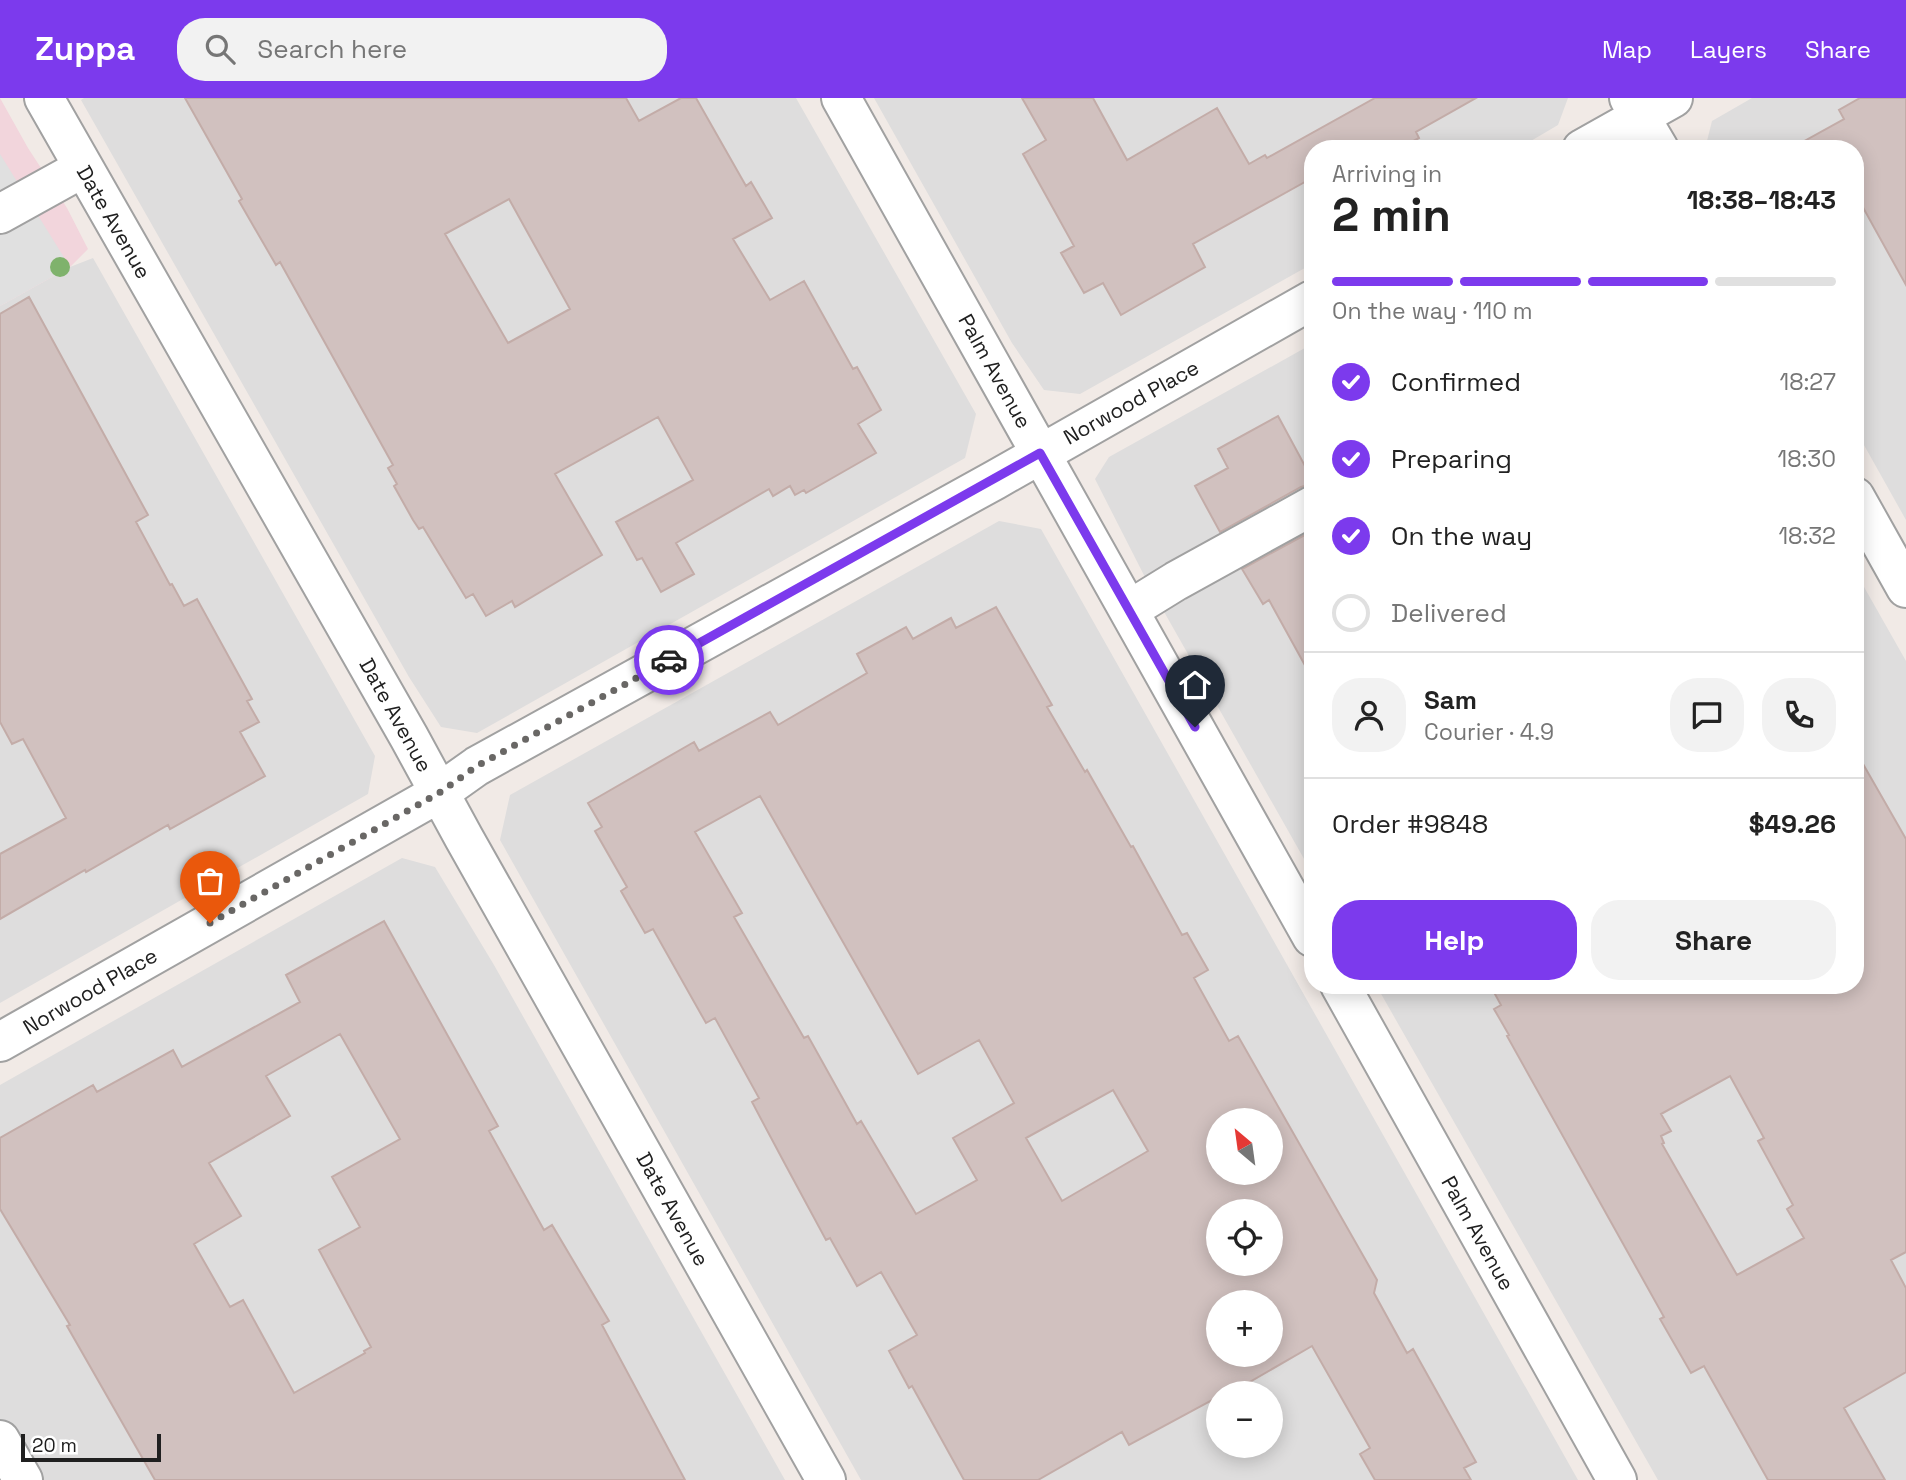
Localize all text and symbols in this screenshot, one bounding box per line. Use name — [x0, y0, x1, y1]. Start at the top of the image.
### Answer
search box — [177, 18, 667, 81]
text: Zuppa — [35, 28, 135, 70]
icon: search — [201, 30, 239, 68]
text: Search here — [257, 32, 407, 66]
text: Map — [1602, 34, 1652, 65]
text: Layers — [1690, 34, 1767, 65]
text: Share — [1805, 34, 1871, 65]
text: Arriving in — [1332, 159, 1442, 189]
street label: Date Avenue — [71, 161, 157, 283]
text: 18:38–18:43 — [1687, 183, 1836, 217]
text: 2 min — [1332, 186, 1451, 244]
text: On the way · 110 m — [1332, 296, 1533, 326]
street label: Palm Avenue — [952, 309, 1038, 433]
street label: Norwood Place — [1058, 354, 1204, 450]
icon: check — [1332, 363, 1370, 401]
text: Confirmed — [1391, 365, 1521, 399]
text: 18:27 — [1780, 367, 1836, 397]
icon: check — [1332, 440, 1370, 478]
text: Preparing — [1391, 442, 1512, 476]
text: 18:30 — [1778, 444, 1836, 474]
icon: check — [1332, 517, 1370, 555]
text: On the way — [1391, 519, 1532, 553]
text: 18:32 — [1778, 521, 1836, 551]
text: Delivered — [1391, 596, 1507, 630]
courier — [634, 625, 704, 695]
icon: car — [650, 641, 688, 679]
street label: Date Avenue — [354, 653, 438, 777]
pin — [1165, 655, 1225, 727]
icon: home — [1176, 666, 1214, 704]
button: person — [1332, 678, 1406, 752]
button: chat — [1670, 678, 1744, 752]
button: phone — [1762, 678, 1836, 752]
text: Sam — [1424, 683, 1477, 717]
text: Courier · 4.9 — [1424, 717, 1554, 747]
text: Order #9848 — [1332, 807, 1488, 841]
text: $49.26 — [1749, 807, 1836, 841]
pin — [180, 851, 240, 923]
icon: bag — [191, 862, 229, 900]
button: Help — [1332, 900, 1577, 980]
button: Share — [1591, 900, 1836, 980]
street label: Norwood Place — [18, 942, 162, 1040]
north arrow — [1206, 1108, 1283, 1185]
map controls — [1206, 1108, 1283, 1458]
street label: Date Avenue — [631, 1147, 715, 1271]
street label: Palm Avenue — [1435, 1171, 1521, 1295]
button: locate — [1206, 1199, 1283, 1276]
button: + — [1206, 1290, 1283, 1367]
button: − — [1206, 1381, 1283, 1458]
scale bar — [21, 1431, 161, 1463]
text: 20 m — [32, 1433, 77, 1458]

